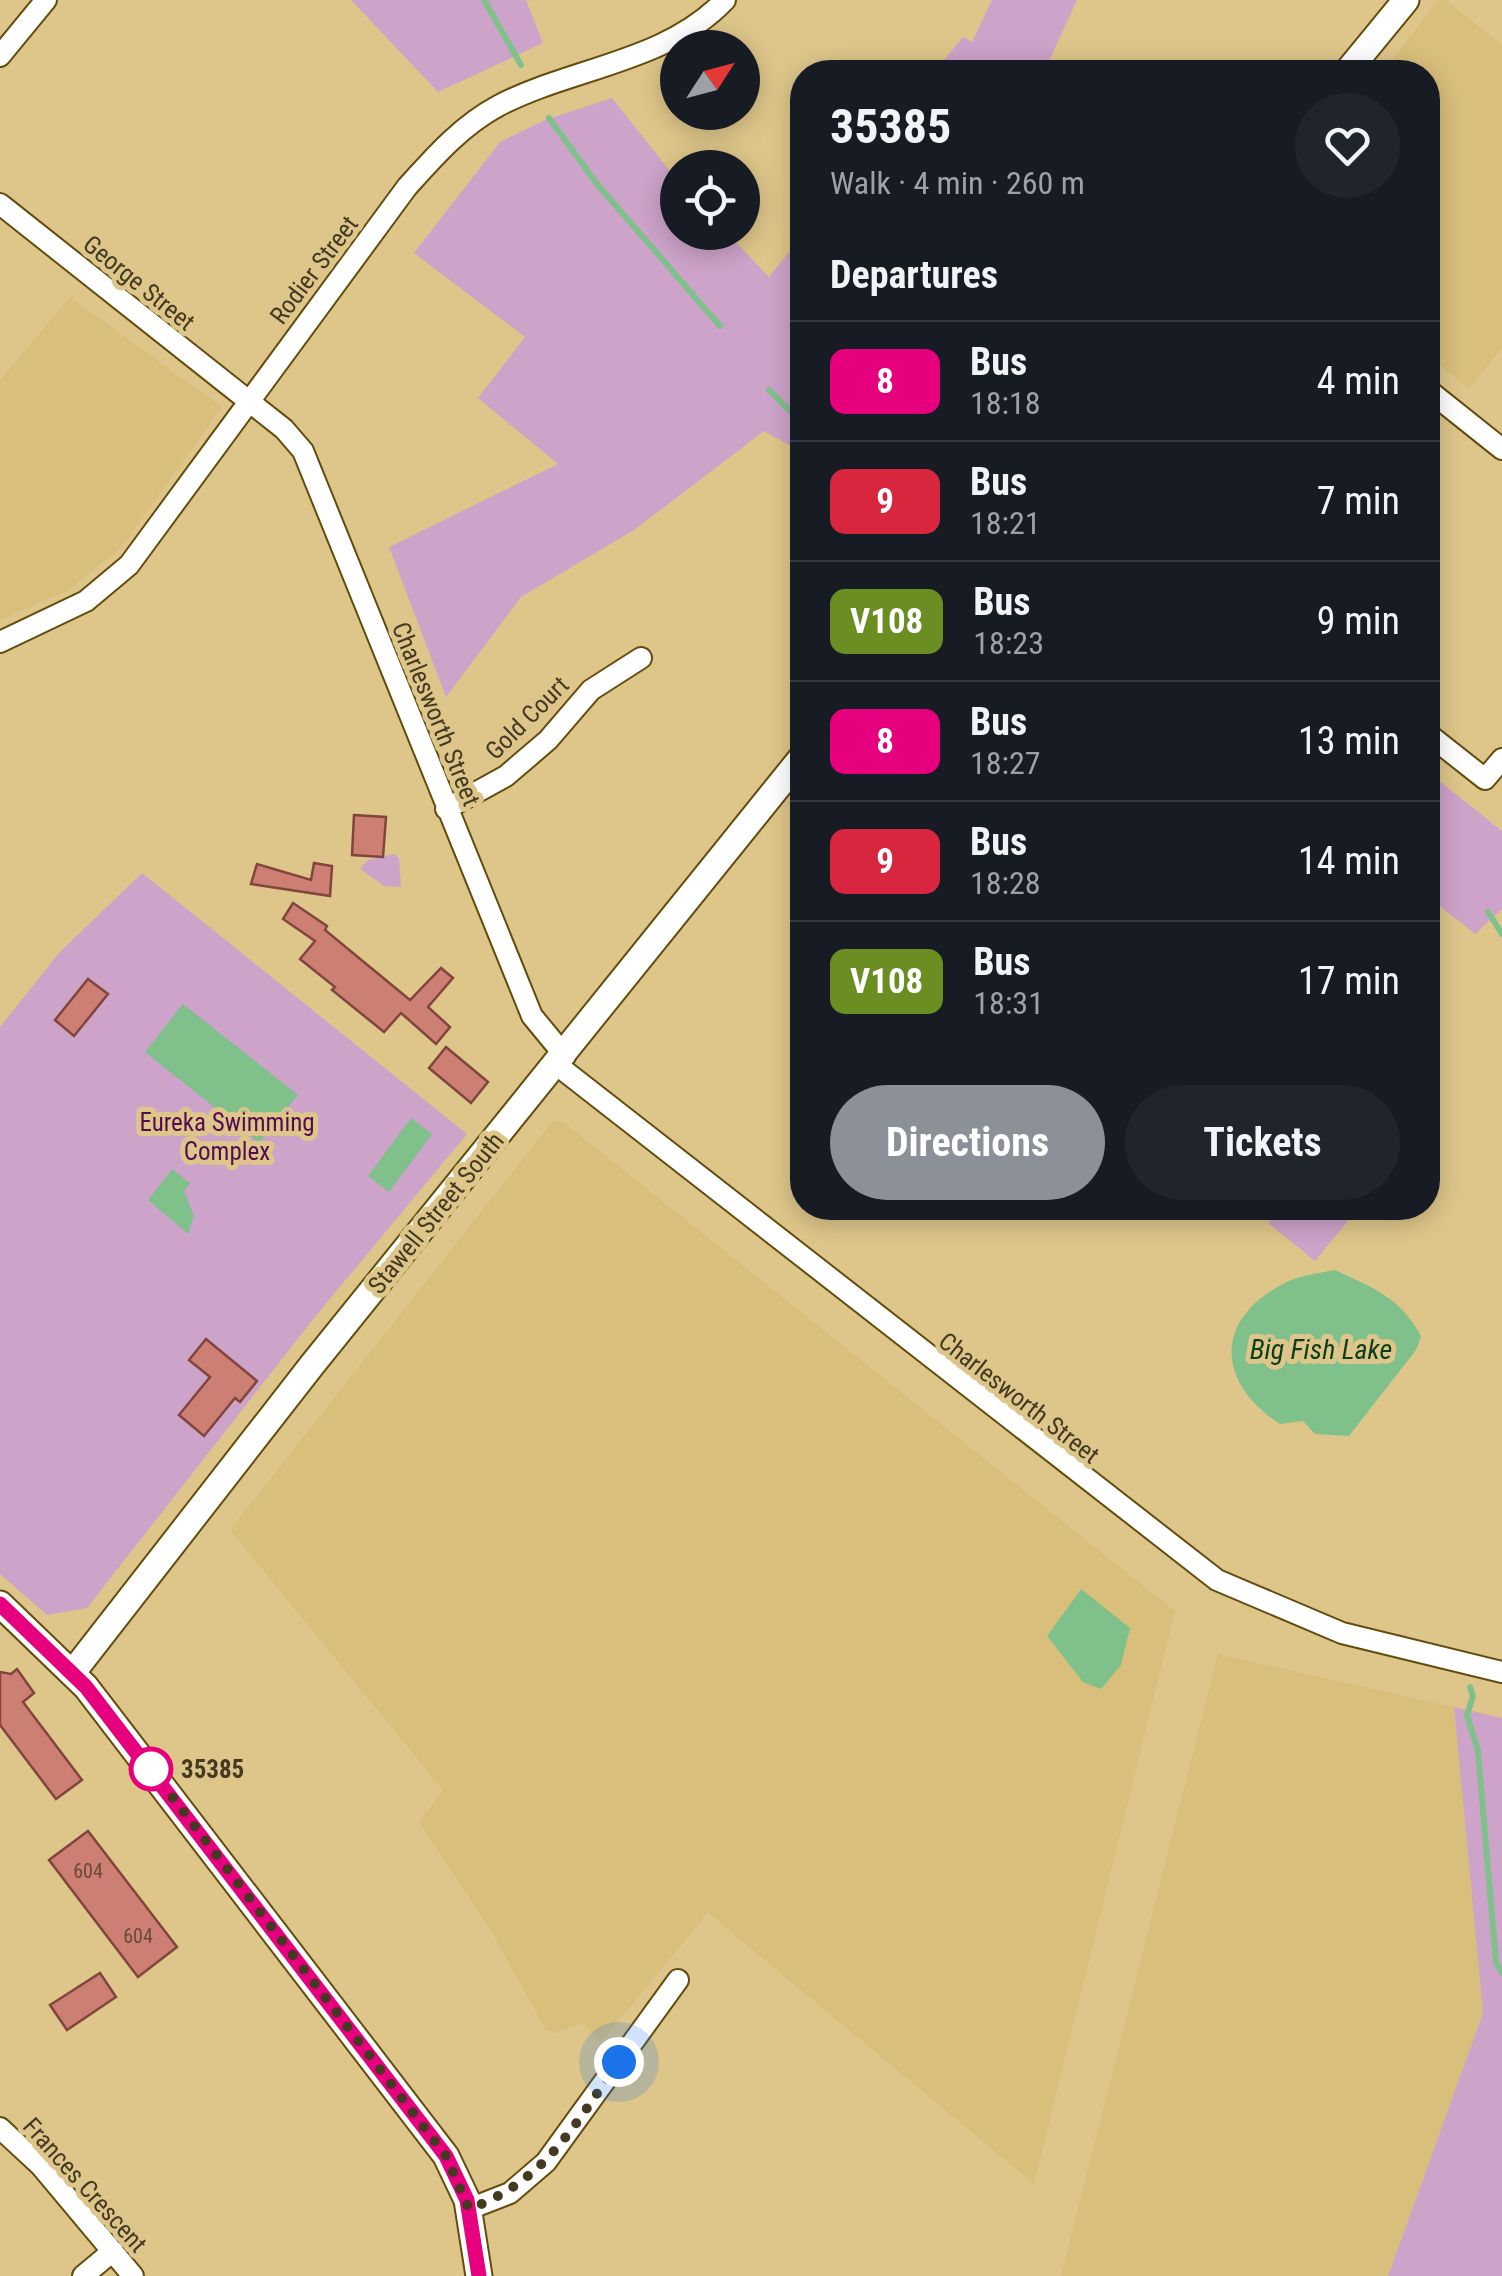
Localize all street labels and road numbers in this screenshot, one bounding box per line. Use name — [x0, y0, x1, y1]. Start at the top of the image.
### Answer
street label: Rodier Street — [264, 210, 364, 330]
street label: George Street — [77, 229, 201, 337]
street label: Charlesworth Street — [386, 618, 486, 810]
street label: Gold Court — [479, 670, 575, 766]
street label: Stawell Street South — [362, 1127, 510, 1299]
street label: Charlesworth Street — [933, 1326, 1105, 1470]
street label: Frances Crescent — [17, 2112, 153, 2258]

